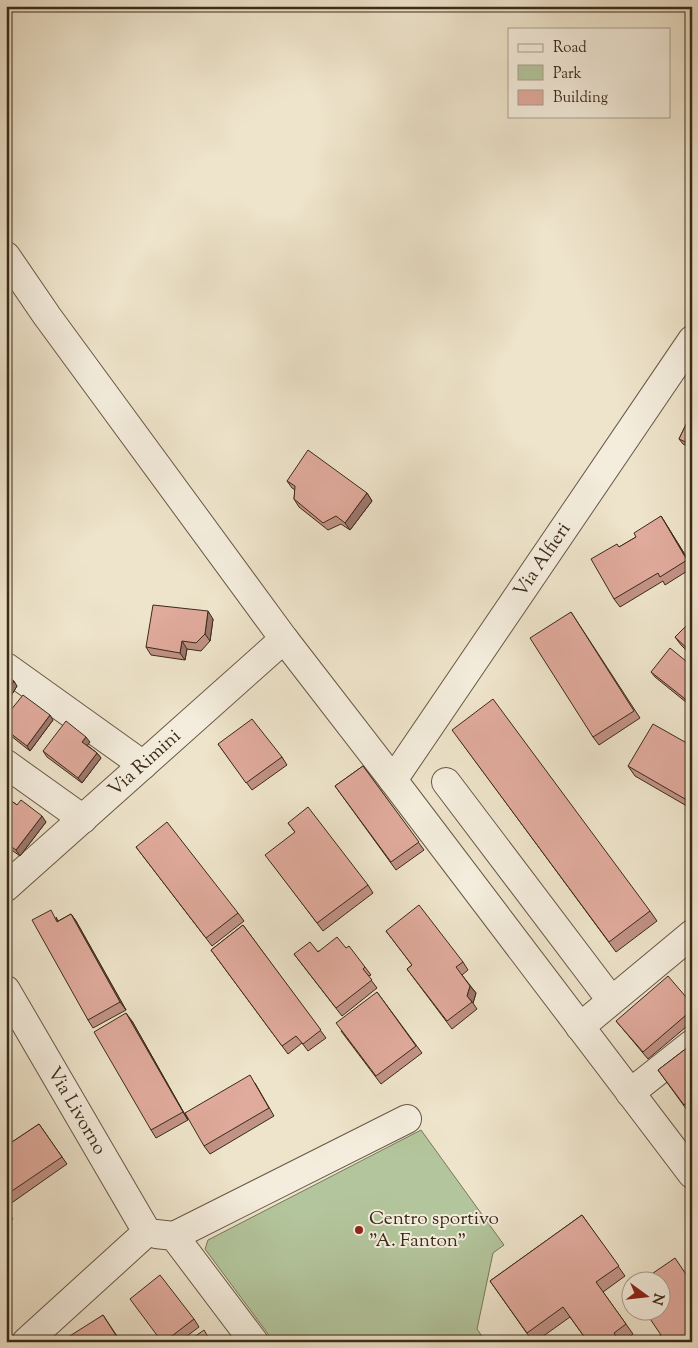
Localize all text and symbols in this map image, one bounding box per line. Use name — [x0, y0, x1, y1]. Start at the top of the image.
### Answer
legend — [508, 28, 670, 118]
text: Road — [553, 38, 587, 59]
text: Park — [553, 64, 582, 85]
text: Building — [553, 88, 608, 109]
street label: Via Alfieri — [507, 517, 578, 603]
street label: Via Rimini — [102, 723, 187, 803]
street label: Via Livorno — [40, 1062, 113, 1160]
place label: Centro sportivo "A. Fanton" — [369, 1206, 499, 1255]
marker: Centro sportivo "A. Fanton" — [353, 1224, 365, 1236]
north arrow — [620, 1270, 670, 1320]
text: N — [646, 1291, 668, 1307]

